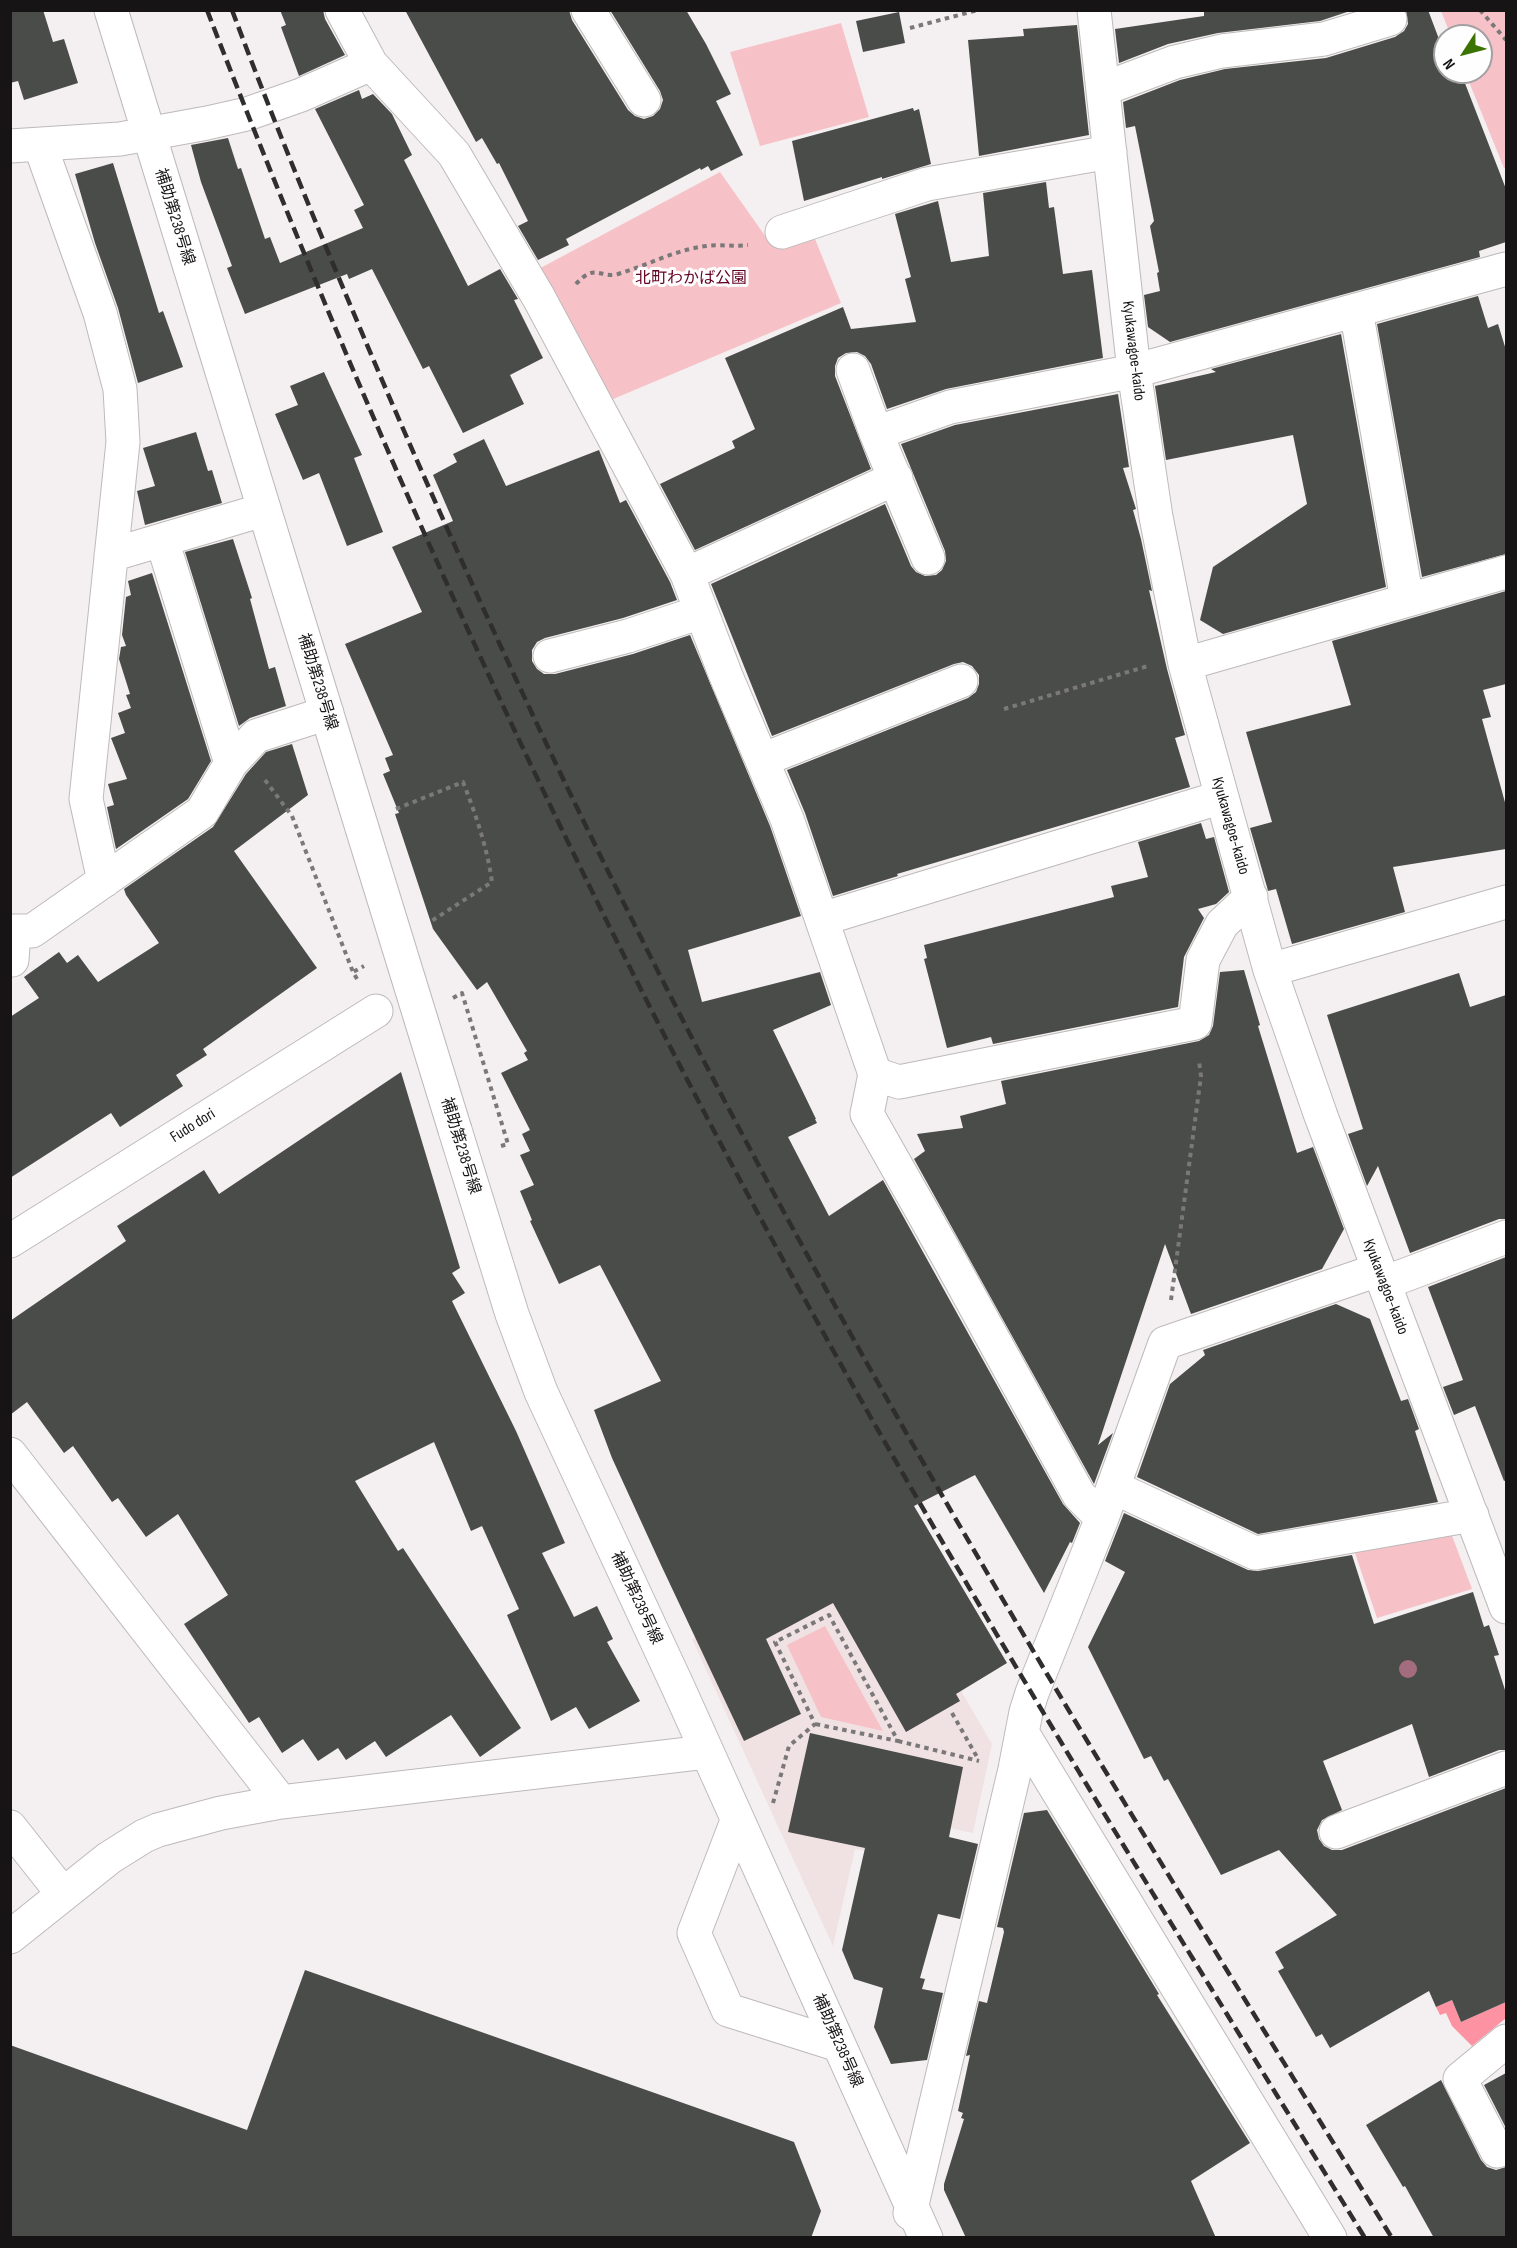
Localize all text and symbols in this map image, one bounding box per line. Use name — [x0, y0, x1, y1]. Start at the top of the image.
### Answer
north arrow — [1433, 24, 1493, 84]
text: N — [1439, 55, 1460, 73]
street label: 補助第238号線 — [150, 166, 198, 268]
park label: 北町わかば公園 — [635, 269, 747, 289]
street label: Kyukawagoe-kaido — [1117, 300, 1149, 402]
street label: 補助第238号線 — [293, 631, 341, 733]
street label: Kyukawagoe-kaido — [1207, 775, 1253, 877]
street label: 補助第238号線 — [436, 1095, 484, 1197]
street label: Fudo dori — [167, 1105, 219, 1147]
street label: Kyukawagoe-kaido — [1358, 1237, 1412, 1337]
street label: 補助第238号線 — [606, 1548, 666, 1648]
street label: 補助第238号線 — [808, 1991, 866, 2091]

